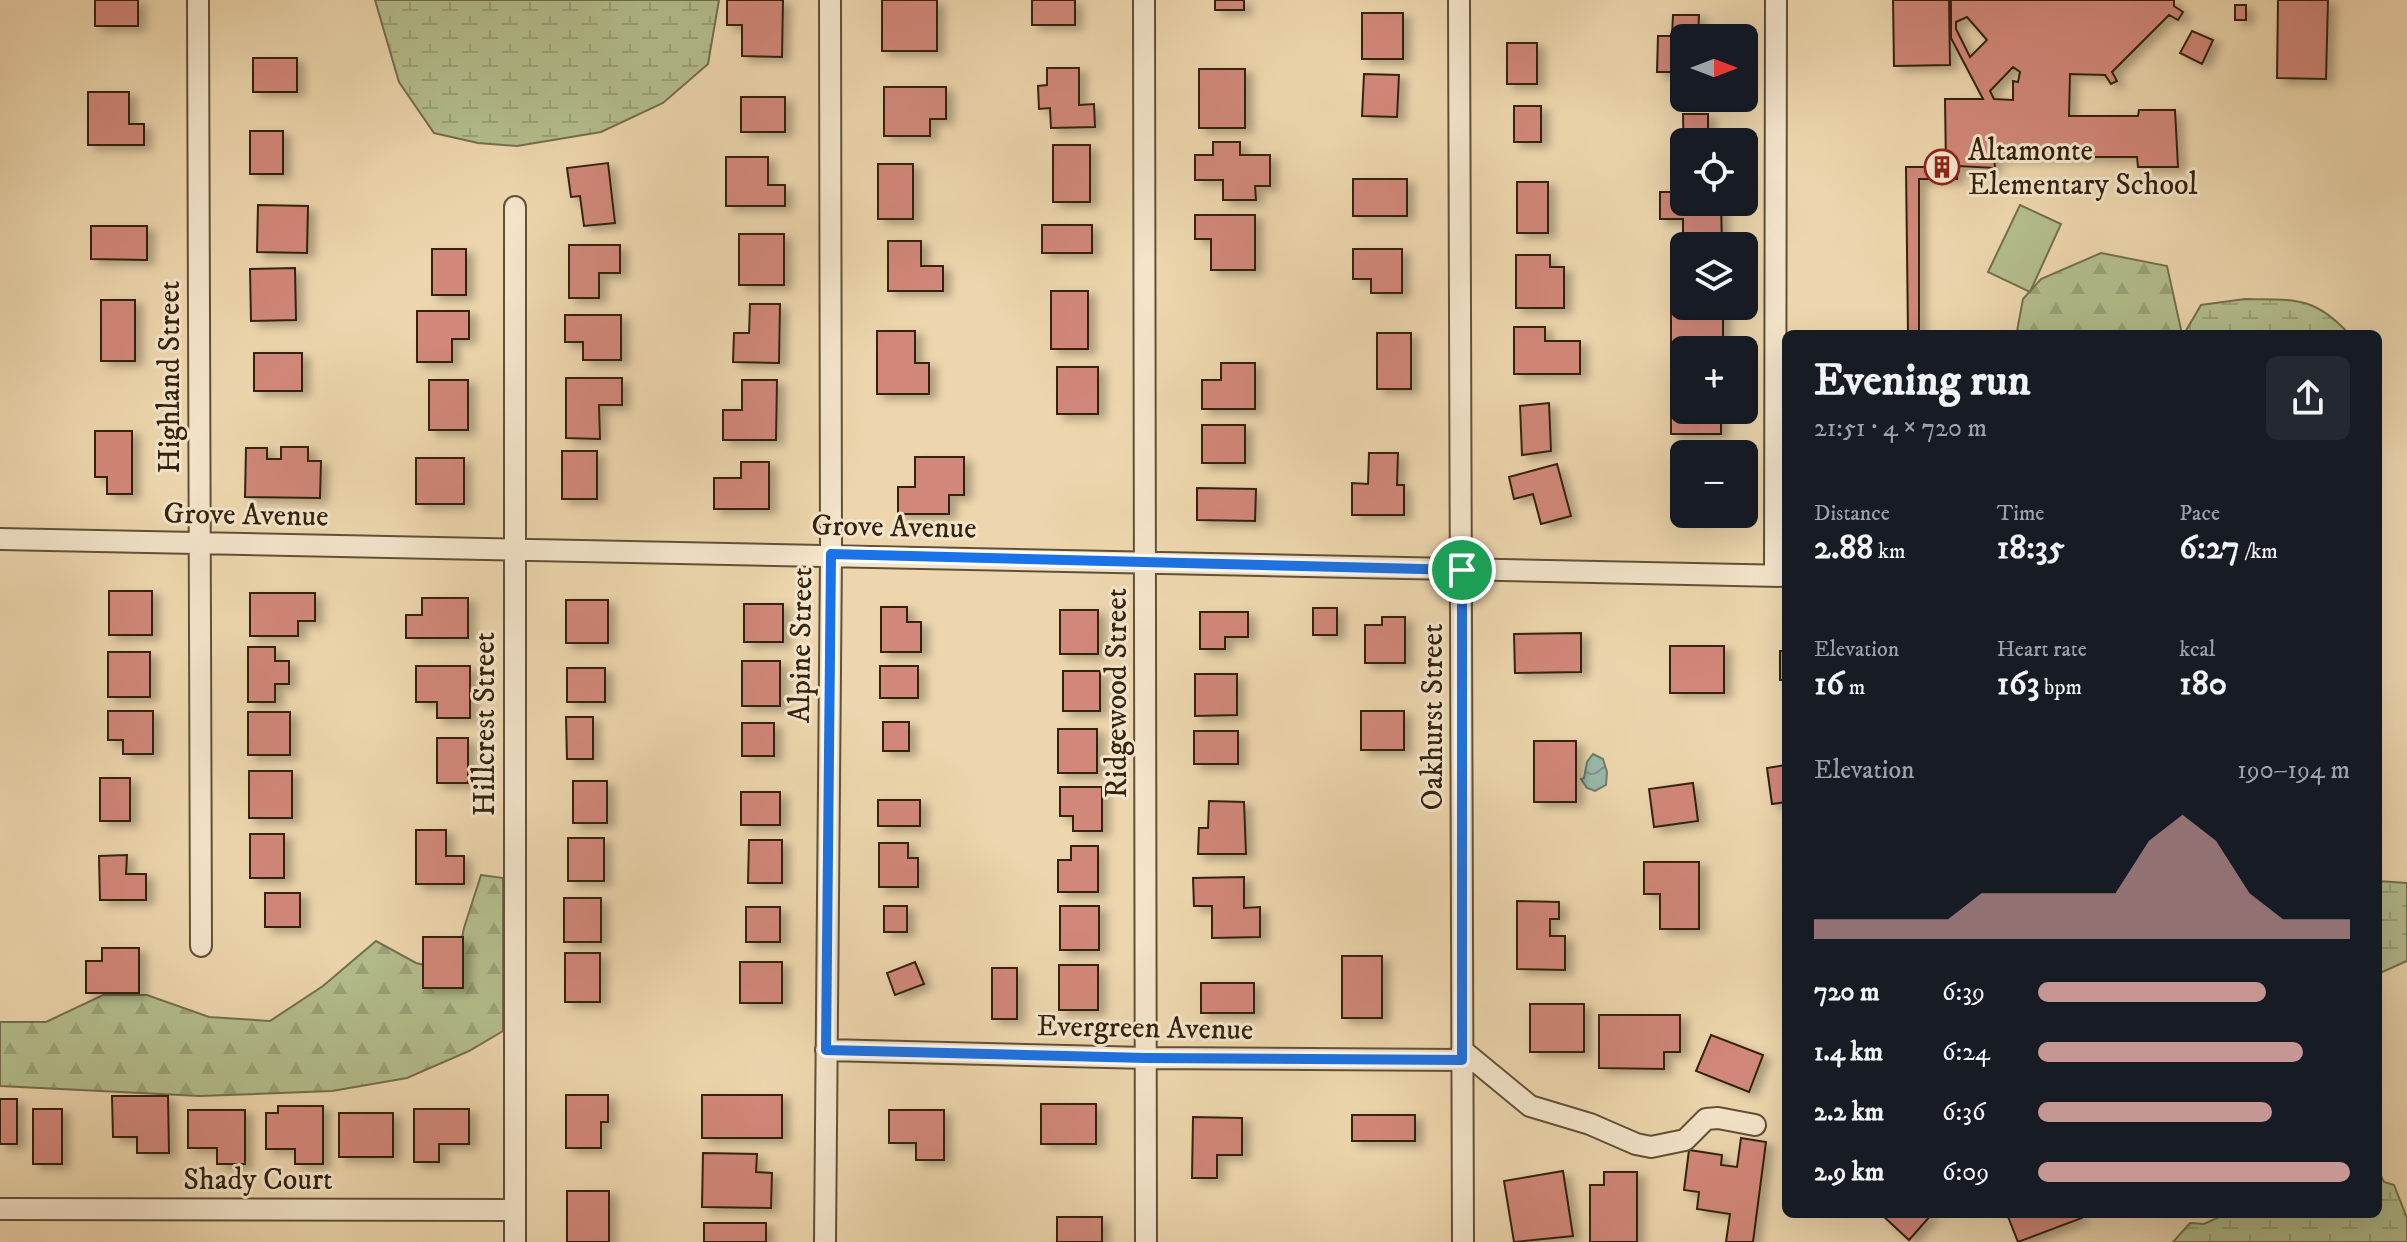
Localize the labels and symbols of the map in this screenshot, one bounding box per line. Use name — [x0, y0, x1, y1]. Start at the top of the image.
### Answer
north arrow — [1670, 24, 1758, 112]
place label: Altamonte Elementary School — [1968, 133, 2197, 204]
building icon: Altamonte Elementary School — [1923, 148, 1961, 186]
street label: Highland Street — [152, 281, 189, 473]
street label: Grove Avenue — [163, 496, 329, 535]
street label: Grove Avenue — [811, 508, 977, 547]
pin — [1428, 536, 1496, 604]
street label: Alpine Street — [782, 567, 821, 723]
street label: Ridgewood Street — [1099, 588, 1136, 798]
street label: Oakhurst Street — [1415, 623, 1452, 811]
street label: Hillcrest Street — [467, 632, 504, 816]
street label: Evergreen Avenue — [1036, 1008, 1254, 1049]
street label: Shady Court — [183, 1162, 333, 1199]

